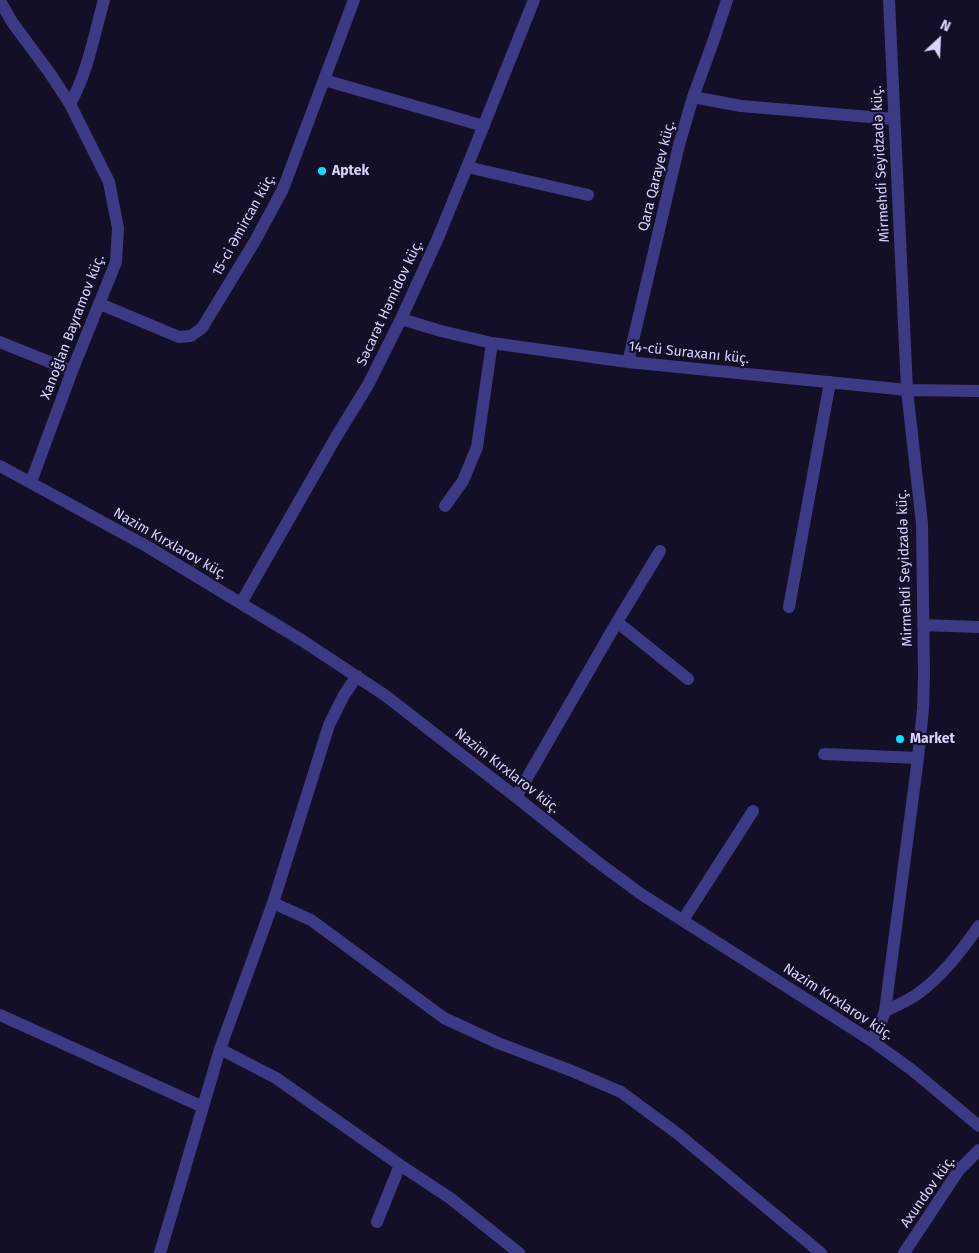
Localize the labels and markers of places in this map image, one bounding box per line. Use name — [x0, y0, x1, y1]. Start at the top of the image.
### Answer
place label: Aptek — [332, 163, 369, 179]
marker: Aptek — [316, 165, 328, 177]
place label: Market — [910, 731, 955, 747]
marker: Market — [894, 733, 906, 745]

